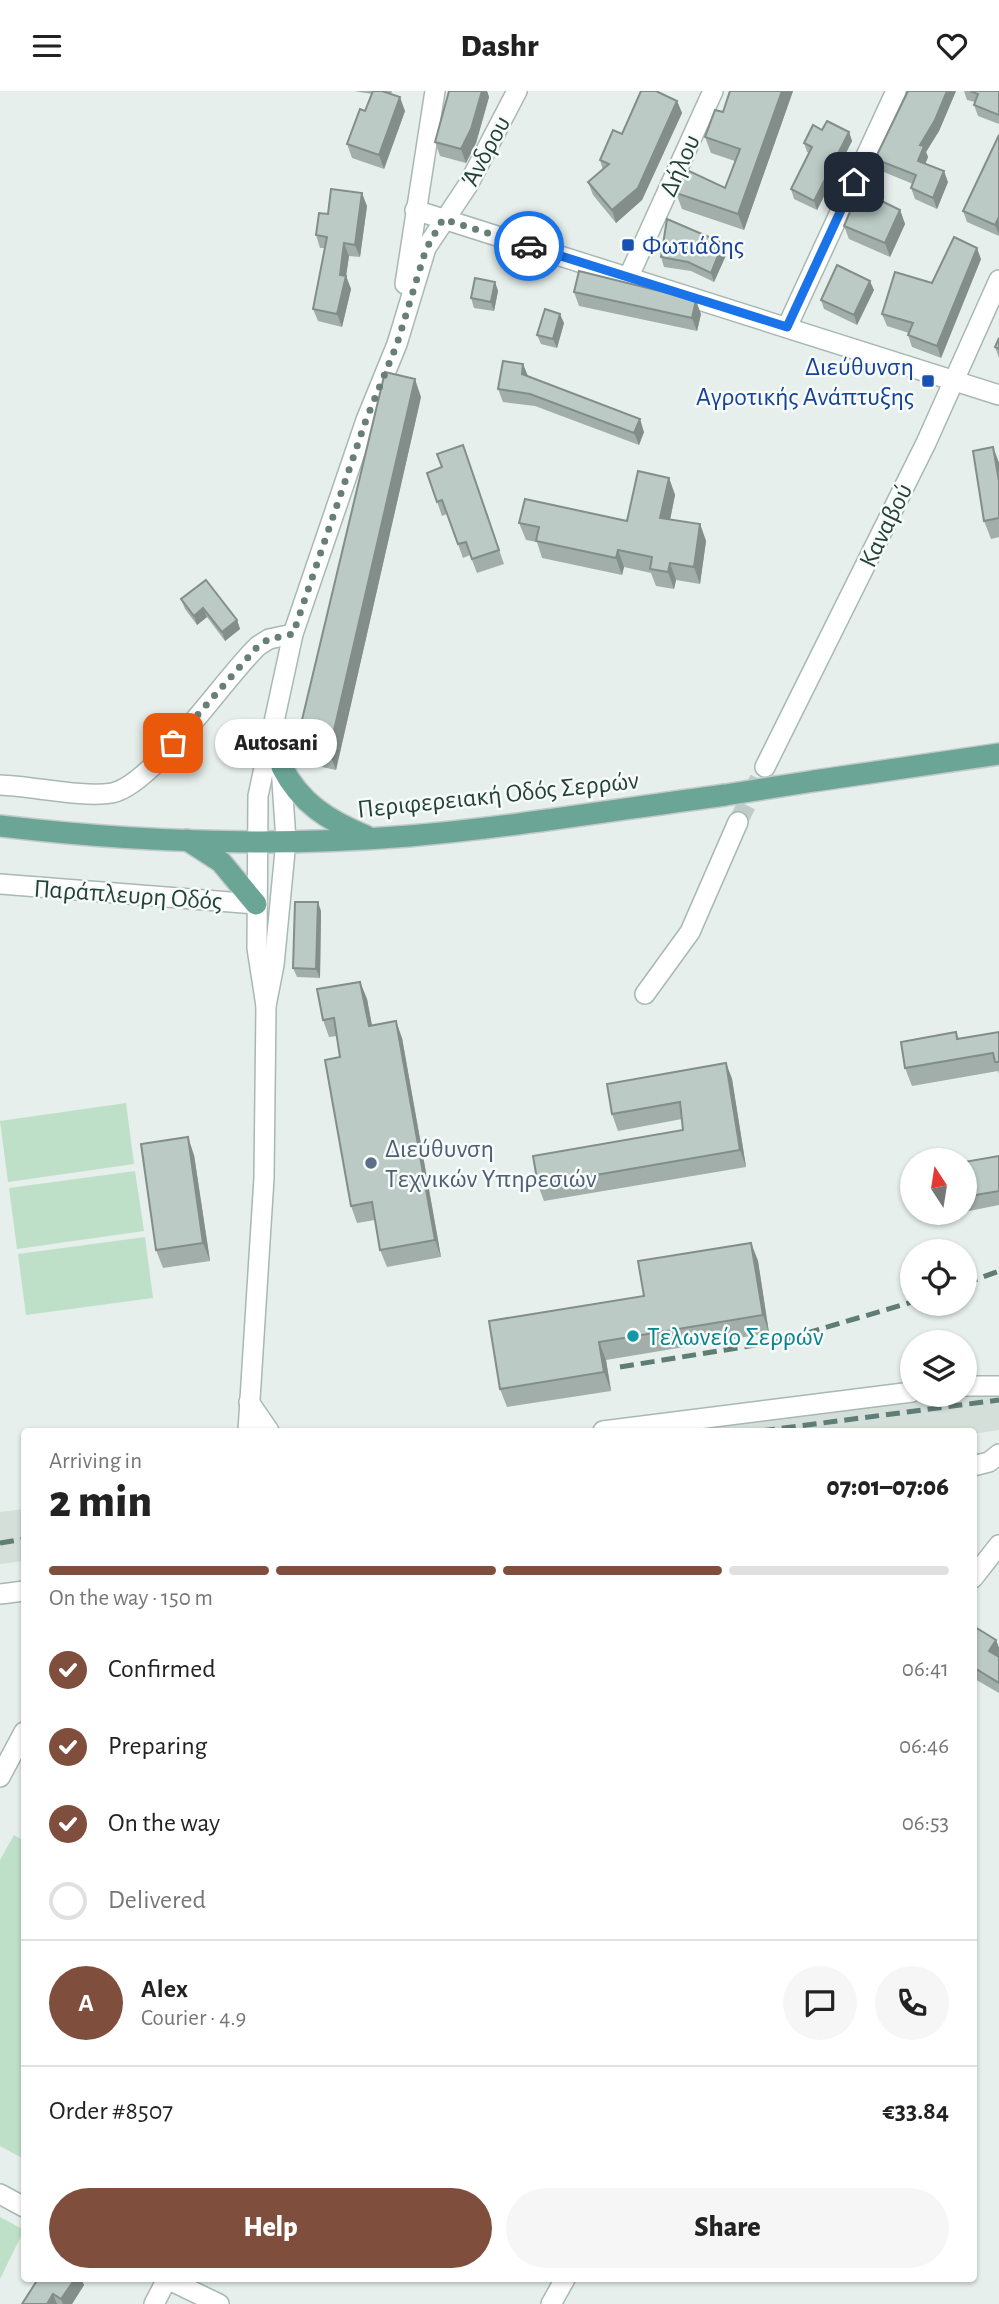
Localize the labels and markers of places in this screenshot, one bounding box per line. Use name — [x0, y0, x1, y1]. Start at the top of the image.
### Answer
pin — [824, 152, 884, 212]
place label: Φωτιάδης — [642, 233, 744, 259]
marker: Φωτιάδης — [620, 237, 636, 253]
place label: Διεύθυνση Αγροτικής Ανάπτυξης — [696, 354, 914, 410]
marker: Διεύθυνση Αγροτικής Ανάπτυξης — [920, 373, 936, 389]
pin — [143, 713, 203, 773]
callout: Autosani — [215, 719, 338, 767]
place label: Διεύθυνση Τεχνικών Υπηρεσιών — [385, 1136, 597, 1192]
marker: Διεύθυνση Τεχνικών Υπηρεσιών — [363, 1155, 379, 1171]
place label: Τελωνείο Σερρών — [647, 1324, 824, 1350]
marker: Τελωνείο Σερρών — [625, 1328, 641, 1344]

